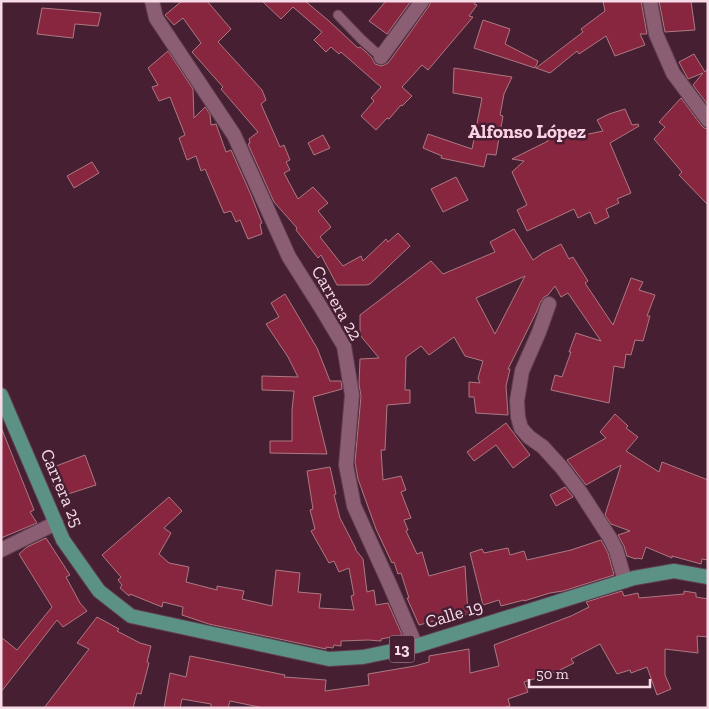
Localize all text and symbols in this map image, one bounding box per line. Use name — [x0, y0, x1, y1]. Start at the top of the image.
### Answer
district label: Alfonso López — [468, 120, 586, 143]
street label: Carrera 22 — [307, 262, 367, 344]
street label: Carrera 25 — [36, 446, 88, 530]
street label: Calle 19 — [423, 595, 485, 633]
road number: 13 — [390, 636, 414, 662]
scale bar — [529, 656, 650, 688]
text: 50 m — [536, 665, 569, 683]

